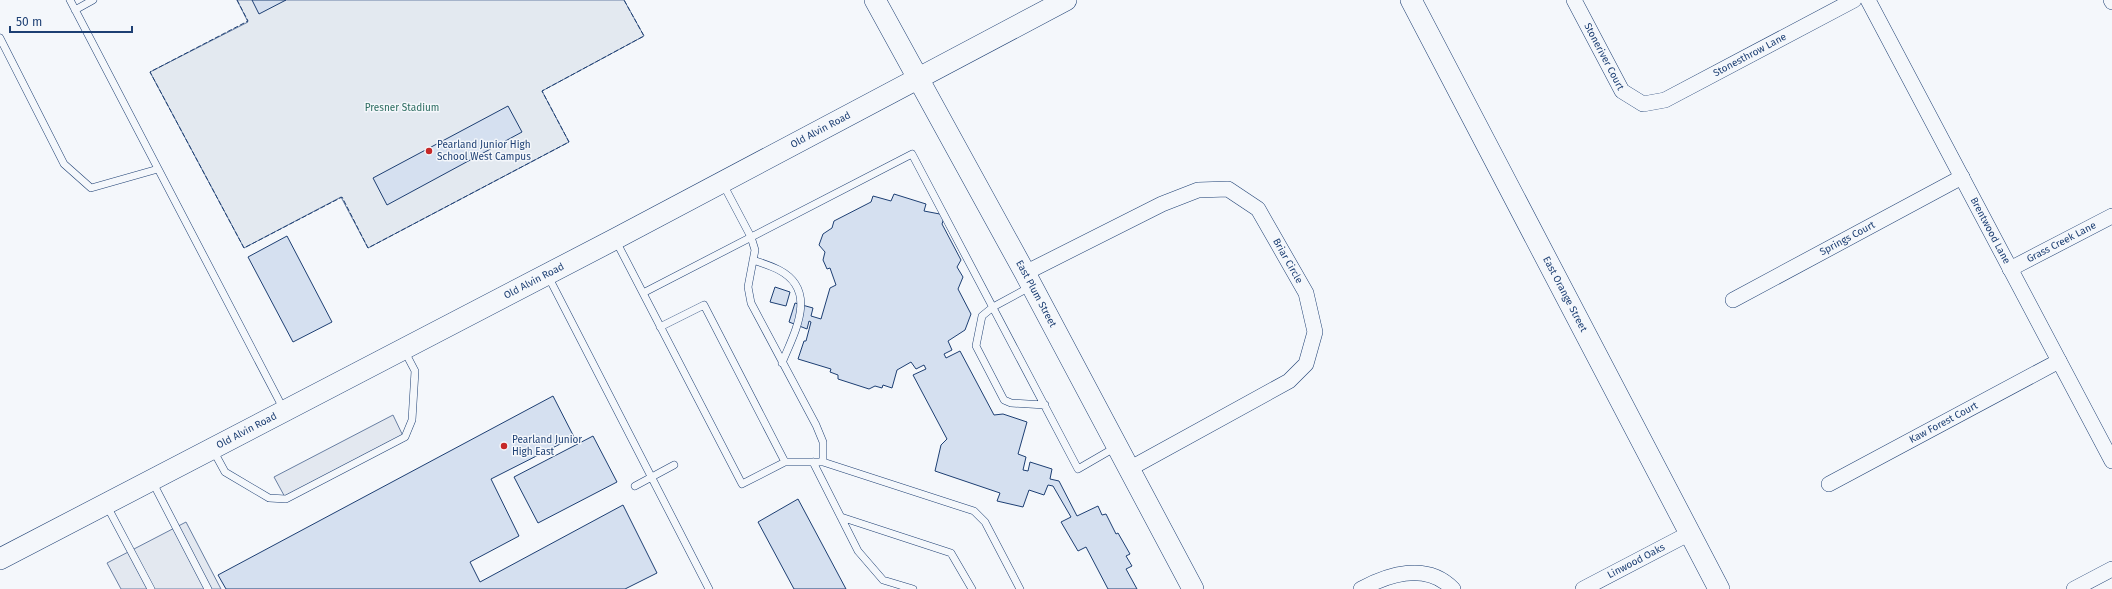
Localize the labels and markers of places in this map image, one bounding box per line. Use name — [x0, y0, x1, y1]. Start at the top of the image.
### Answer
place label: Pearland Junior High School West Campus — [437, 139, 531, 163]
marker: Pearland Junior High School West Campus — [424, 146, 434, 156]
place label: Pearland Junior High East — [512, 434, 582, 458]
marker: Pearland Junior High East — [499, 441, 509, 451]

